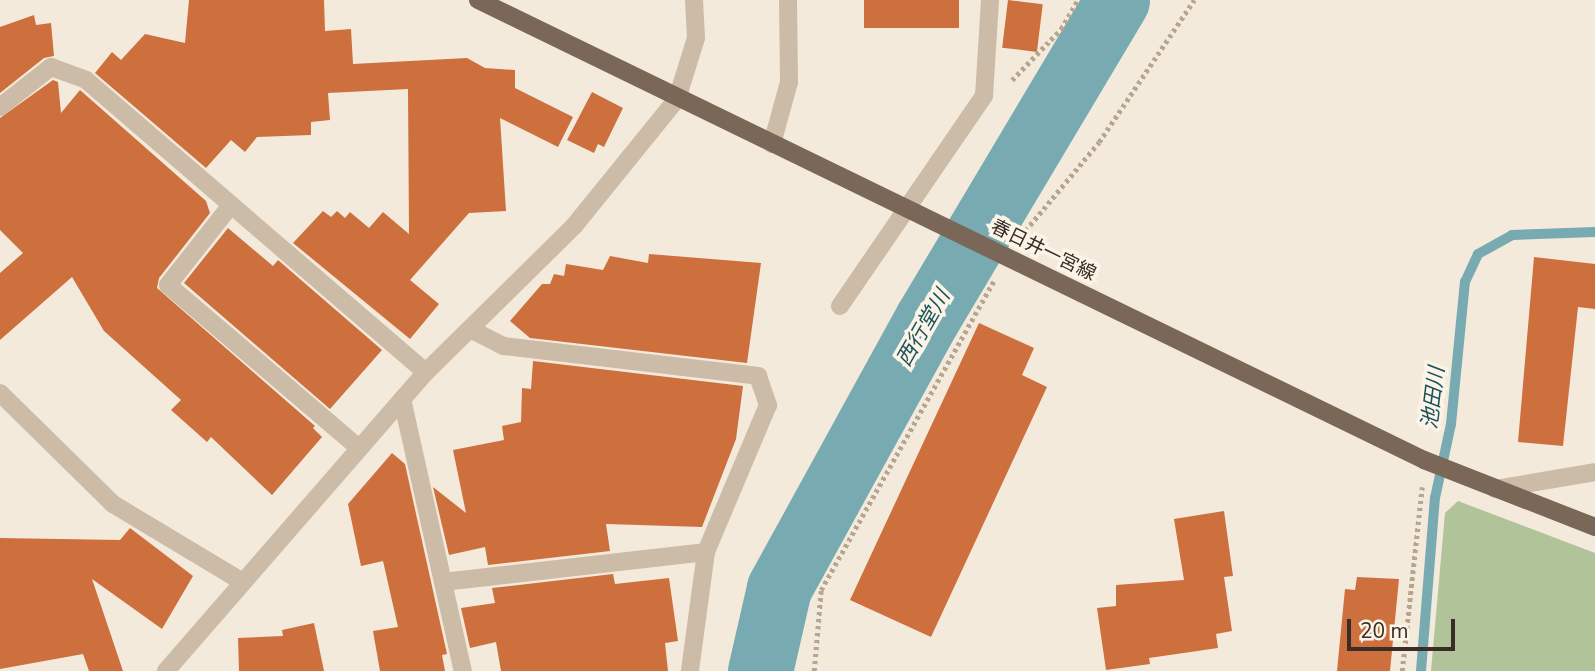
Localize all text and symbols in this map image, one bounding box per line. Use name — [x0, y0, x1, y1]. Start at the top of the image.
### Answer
street label: 春日井一宮線 — [987, 216, 1099, 286]
water label: 西行堂川 — [891, 285, 955, 371]
water label: 池田川 — [1417, 365, 1449, 431]
scale bar — [1350, 604, 1458, 648]
text: 20 m — [1360, 617, 1409, 645]

